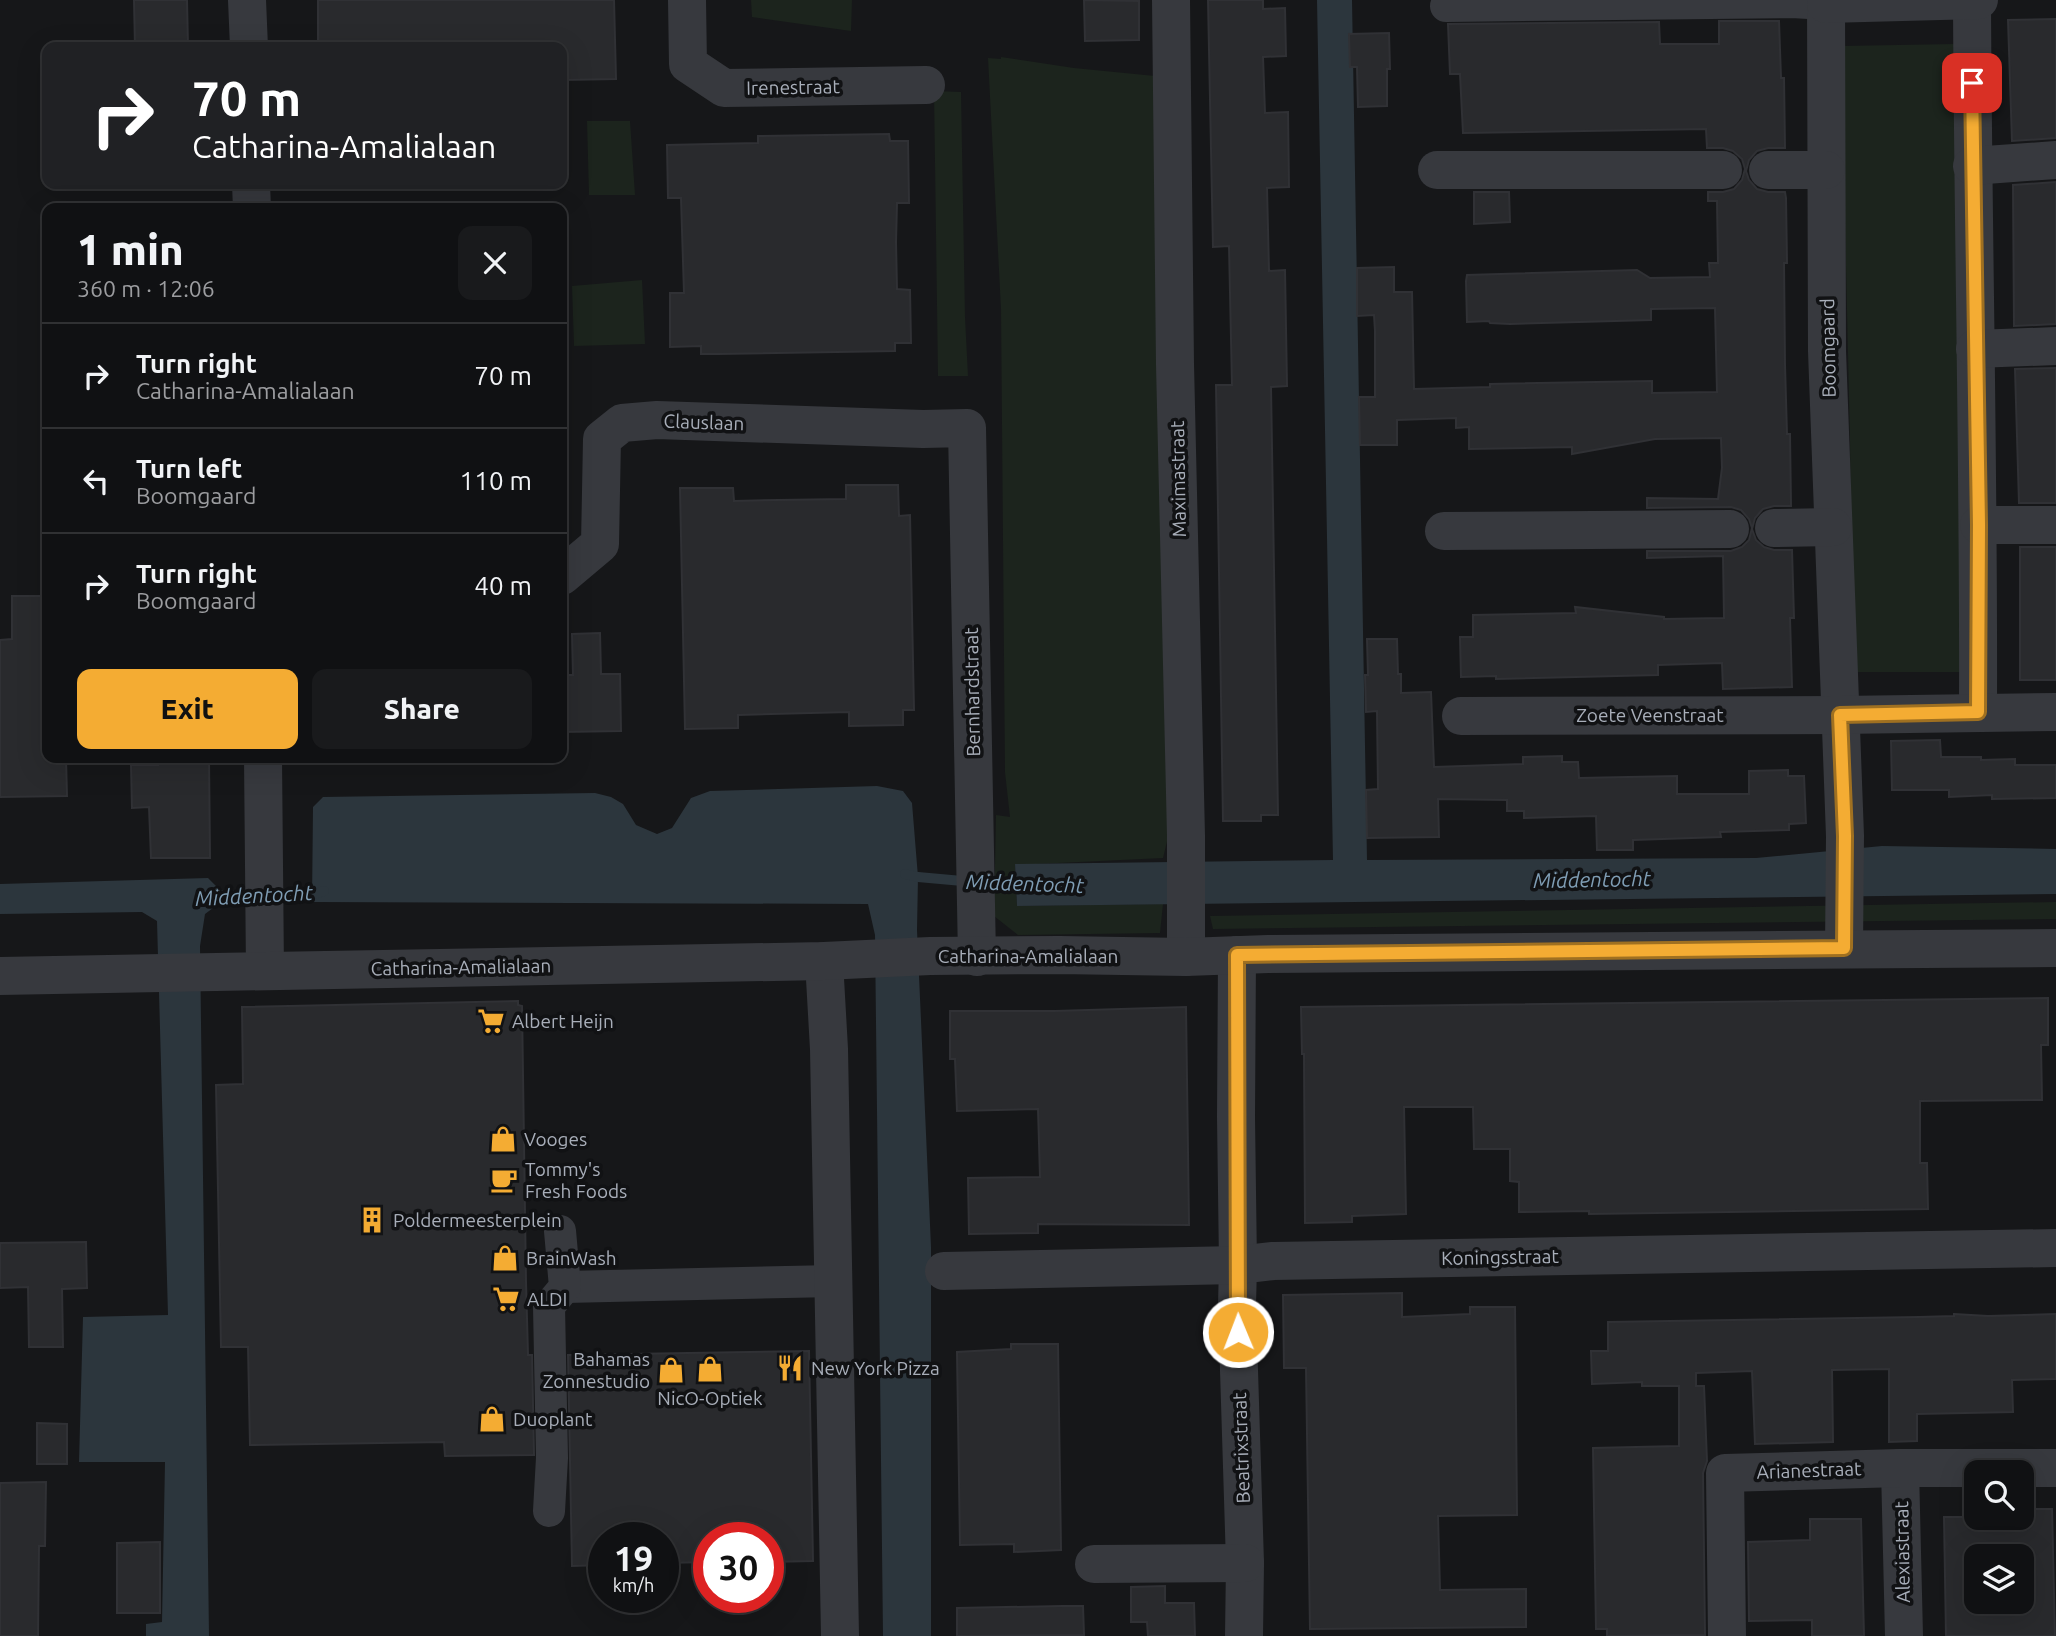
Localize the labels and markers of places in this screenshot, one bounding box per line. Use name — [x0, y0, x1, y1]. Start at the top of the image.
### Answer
pin — [1942, 53, 2002, 113]
supermarket icon: Albert Heijn — [476, 1006, 506, 1036]
place label: Albert Heijn — [512, 1010, 614, 1032]
shop icon: Vooges — [488, 1124, 518, 1154]
place label: Vooges — [524, 1128, 587, 1150]
place label: Tommy's Fresh Foods — [525, 1158, 627, 1202]
cafe icon: Tommy's Fresh Foods — [489, 1165, 519, 1195]
building icon: Poldermeesterplein — [357, 1205, 387, 1235]
place label: Poldermeesterplein — [393, 1209, 562, 1231]
shop icon: BrainWash — [490, 1243, 520, 1273]
place label: BrainWash — [526, 1247, 617, 1269]
supermarket icon: ALDI — [491, 1284, 521, 1314]
place label: ALDI — [527, 1288, 567, 1310]
place label: Bahamas Zonnestudio — [543, 1348, 650, 1392]
restaurant icon: New York Pizza — [775, 1353, 805, 1383]
shop icon: NicO-Optiek — [695, 1354, 725, 1384]
shop icon: Bahamas Zonnestudio — [656, 1355, 686, 1385]
place label: New York Pizza — [811, 1357, 940, 1379]
place label: NicO-Optiek — [657, 1387, 763, 1409]
shop icon: Duoplant — [477, 1404, 507, 1434]
place label: Duoplant — [513, 1408, 593, 1430]

